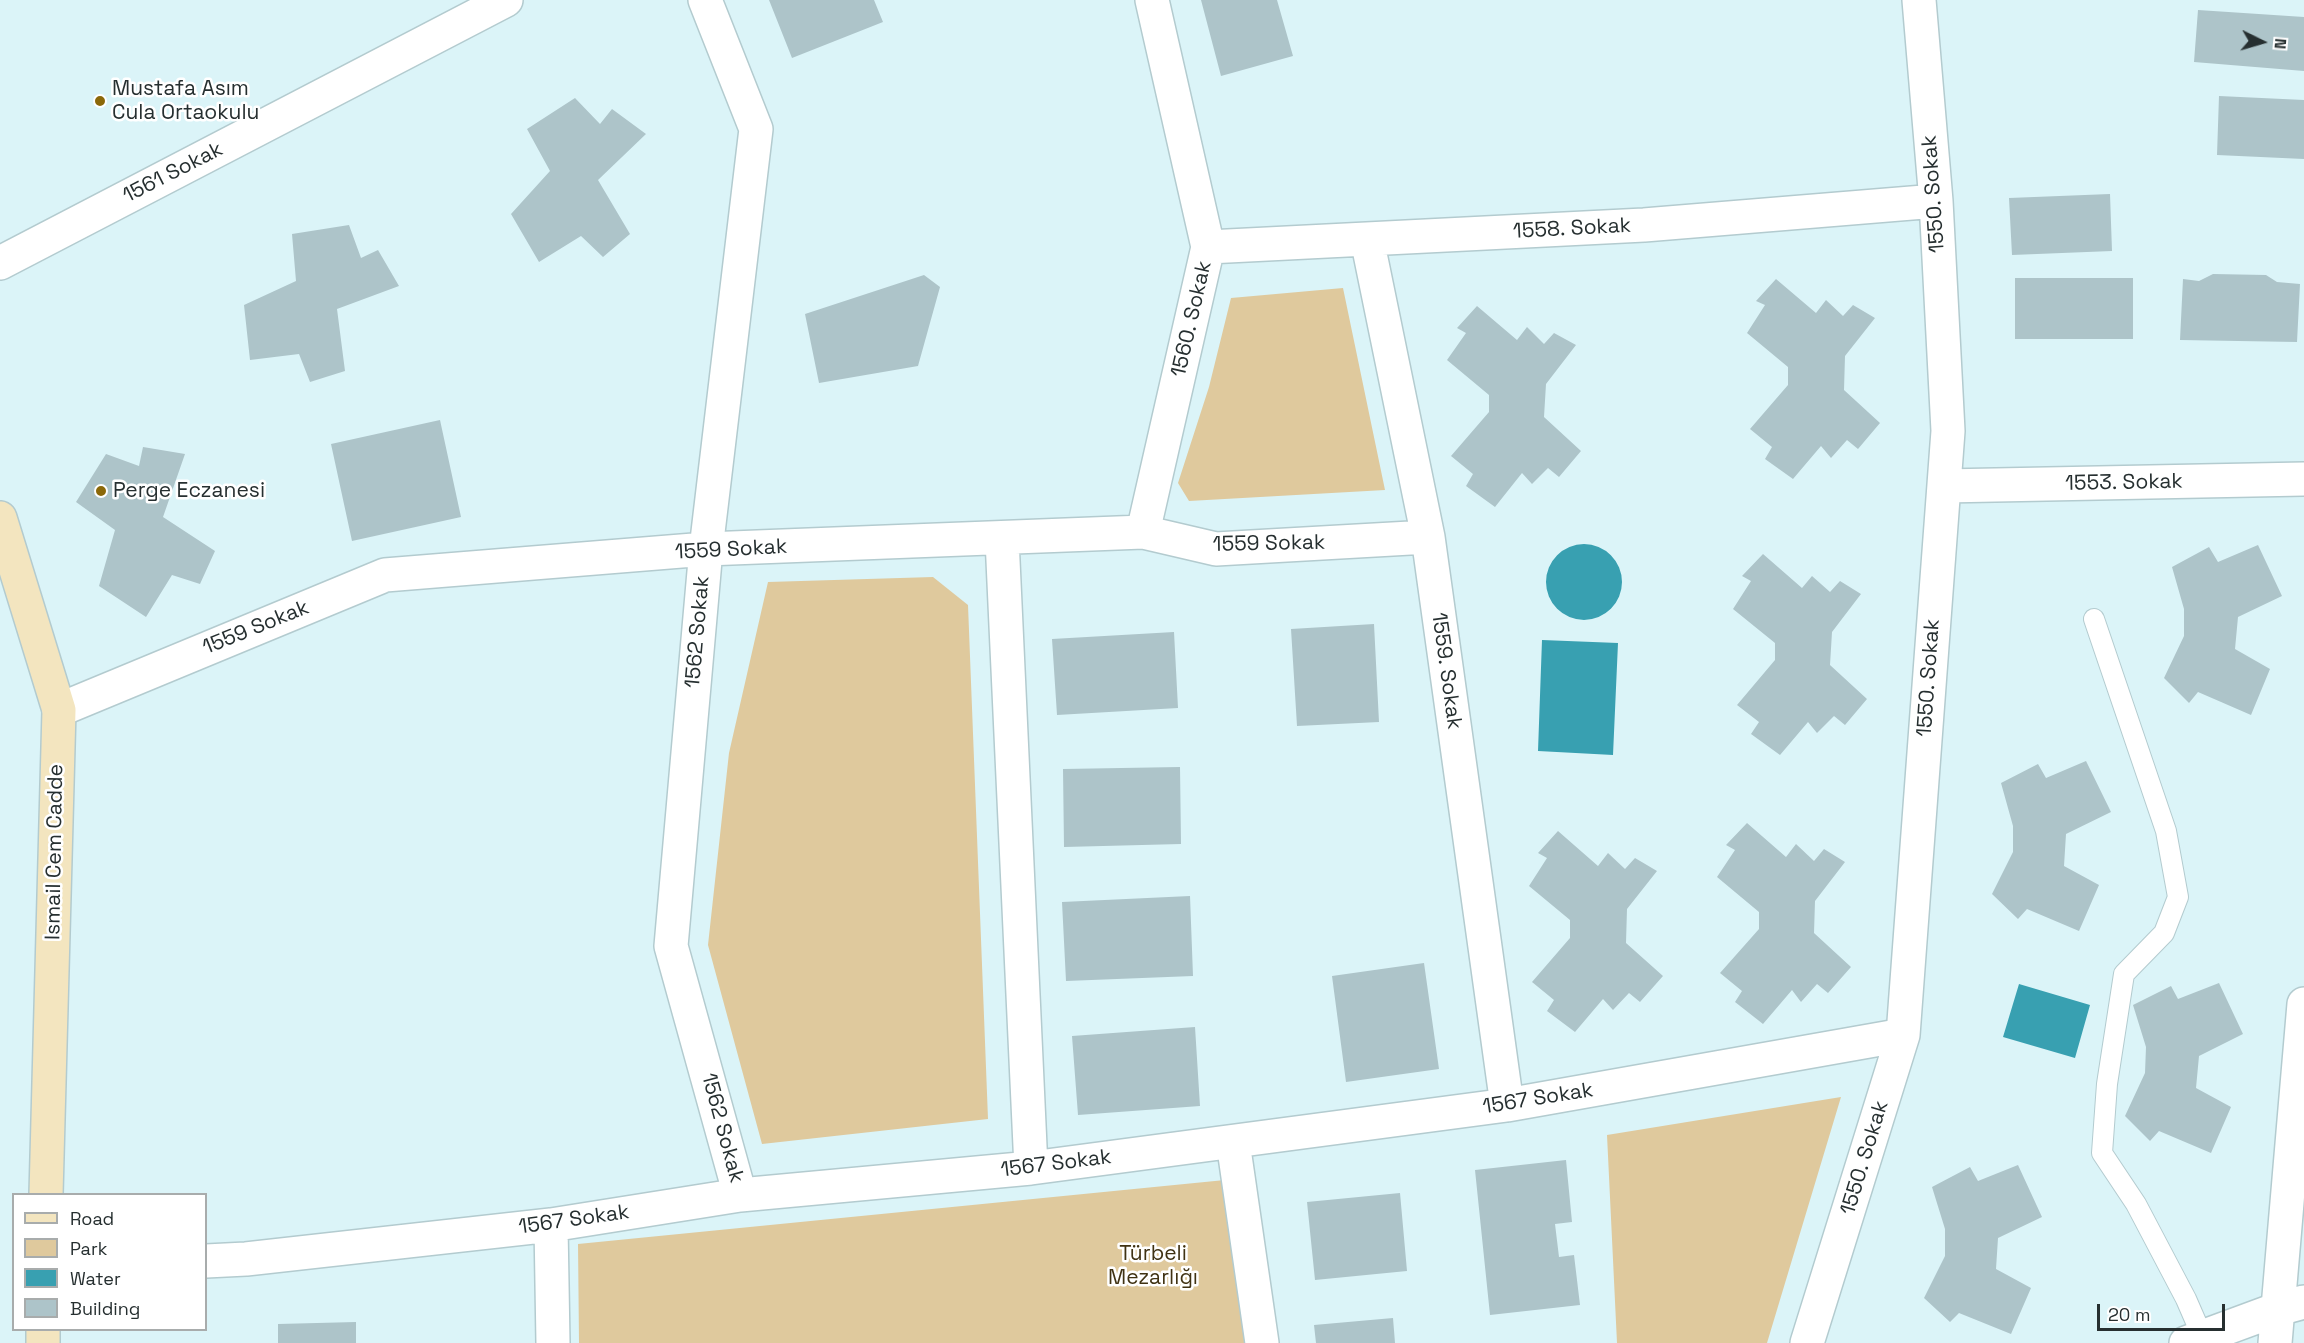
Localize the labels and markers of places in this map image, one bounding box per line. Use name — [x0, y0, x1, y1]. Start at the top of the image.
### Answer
place label: Mustafa Asım Cula Ortaokulu — [112, 76, 259, 126]
marker: Mustafa Asım Cula Ortaokulu — [93, 94, 107, 108]
place label: Perge Eczanesi — [113, 478, 265, 504]
marker: Perge Eczanesi — [94, 484, 108, 498]

